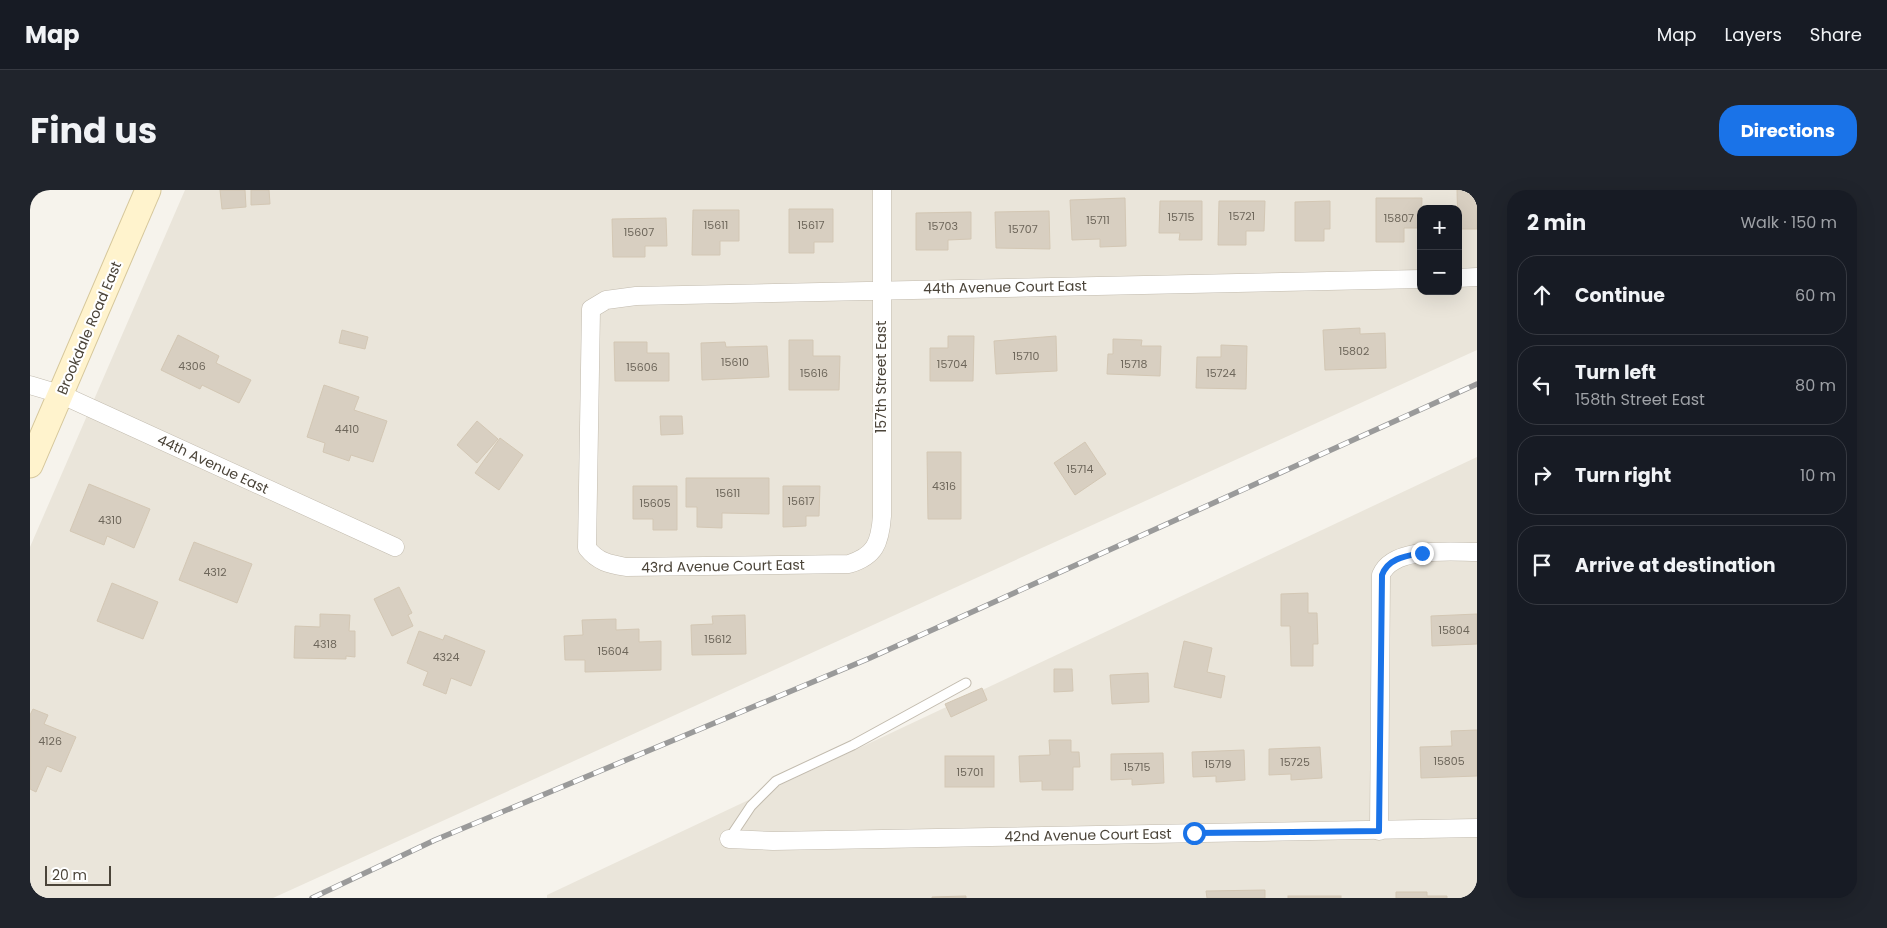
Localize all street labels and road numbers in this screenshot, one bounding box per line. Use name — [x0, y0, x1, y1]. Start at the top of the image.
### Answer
street label: Brookdale Road East — [52, 258, 126, 398]
street label: 44th Avenue Court East — [923, 276, 1087, 298]
street label: 157th Street East — [871, 321, 891, 433]
street label: 44th Avenue East — [154, 429, 272, 499]
street label: 43rd Avenue Court East — [641, 555, 805, 577]
street label: 42nd Avenue Court East — [1004, 824, 1172, 846]

